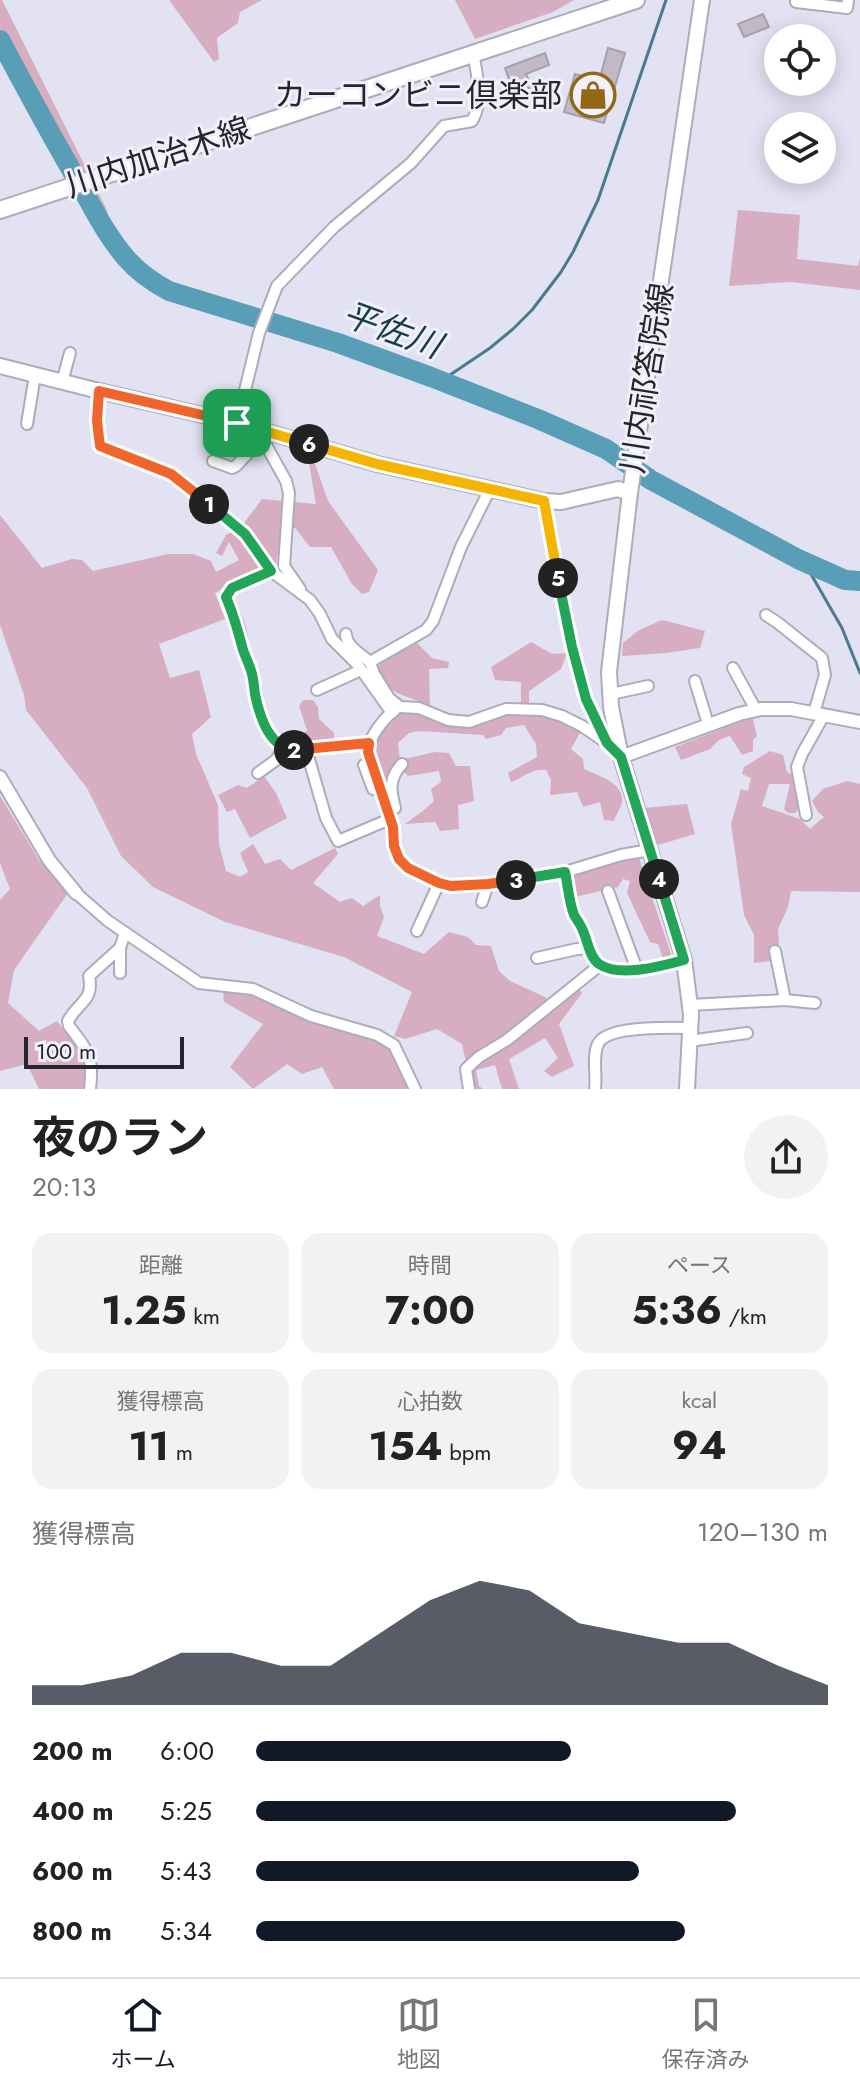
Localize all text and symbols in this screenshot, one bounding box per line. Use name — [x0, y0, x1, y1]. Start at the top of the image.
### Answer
map controls — [764, 24, 836, 184]
button: locate — [764, 24, 836, 96]
shop icon: カーコンビニ倶楽部 — [569, 71, 617, 119]
place label: カーコンビニ倶楽部 — [274, 72, 562, 118]
street label: 川内加治木線 — [60, 105, 256, 209]
button: layers — [764, 112, 836, 184]
street label: 川内祁答院線 — [609, 280, 685, 476]
water label: 平佐川 — [336, 290, 451, 371]
pin — [203, 389, 271, 457]
icon: arrive — [215, 401, 259, 445]
pin: 6 — [289, 424, 329, 464]
text: 6 — [302, 428, 316, 460]
pin: 1 — [189, 484, 229, 524]
text: 1 — [203, 488, 215, 520]
pin: 5 — [538, 558, 578, 598]
text: 5 — [551, 562, 565, 594]
pin: 2 — [274, 730, 314, 770]
text: 2 — [287, 734, 301, 766]
pin: 4 — [639, 859, 679, 899]
pin: 3 — [496, 860, 536, 900]
text: 4 — [651, 863, 667, 895]
text: 3 — [509, 864, 523, 896]
scale bar — [24, 1033, 184, 1069]
text: 100 m — [36, 1035, 96, 1067]
text: 夜のラン — [32, 1106, 208, 1170]
button: share — [744, 1115, 828, 1199]
text: 20:13 — [32, 1168, 96, 1206]
text: 距離 — [139, 1249, 183, 1281]
text: 時間 — [408, 1249, 452, 1281]
text: ペース — [667, 1249, 732, 1281]
text: 1.25 — [101, 1281, 187, 1339]
text: 7:00 — [385, 1281, 475, 1339]
text: 5:36 — [632, 1281, 722, 1339]
text: km — [187, 1300, 220, 1332]
text: /km — [722, 1300, 767, 1332]
text: kcal — [682, 1384, 717, 1416]
text: 獲得標高 — [117, 1385, 205, 1417]
text: 心拍数 — [397, 1385, 463, 1417]
text: 94 — [672, 1416, 727, 1474]
text: 11 — [128, 1417, 169, 1475]
text: 154 — [369, 1417, 443, 1475]
text: m — [169, 1436, 193, 1468]
text: bpm — [443, 1436, 491, 1468]
text: 120–130 m — [697, 1513, 828, 1551]
text: 獲得標高 — [32, 1515, 136, 1553]
text: 200 m — [32, 1732, 113, 1770]
text: 6:00 — [160, 1732, 214, 1770]
text: 400 m — [32, 1792, 114, 1830]
text: 5:25 — [160, 1792, 212, 1830]
text: 600 m — [32, 1852, 113, 1890]
text: 5:43 — [160, 1852, 212, 1890]
text: 800 m — [32, 1912, 112, 1950]
text: 5:34 — [160, 1912, 212, 1950]
tab: ホーム — [110, 1993, 176, 2075]
tab: 地図 — [397, 1993, 441, 2075]
tab: 保存済み — [662, 1993, 750, 2075]

